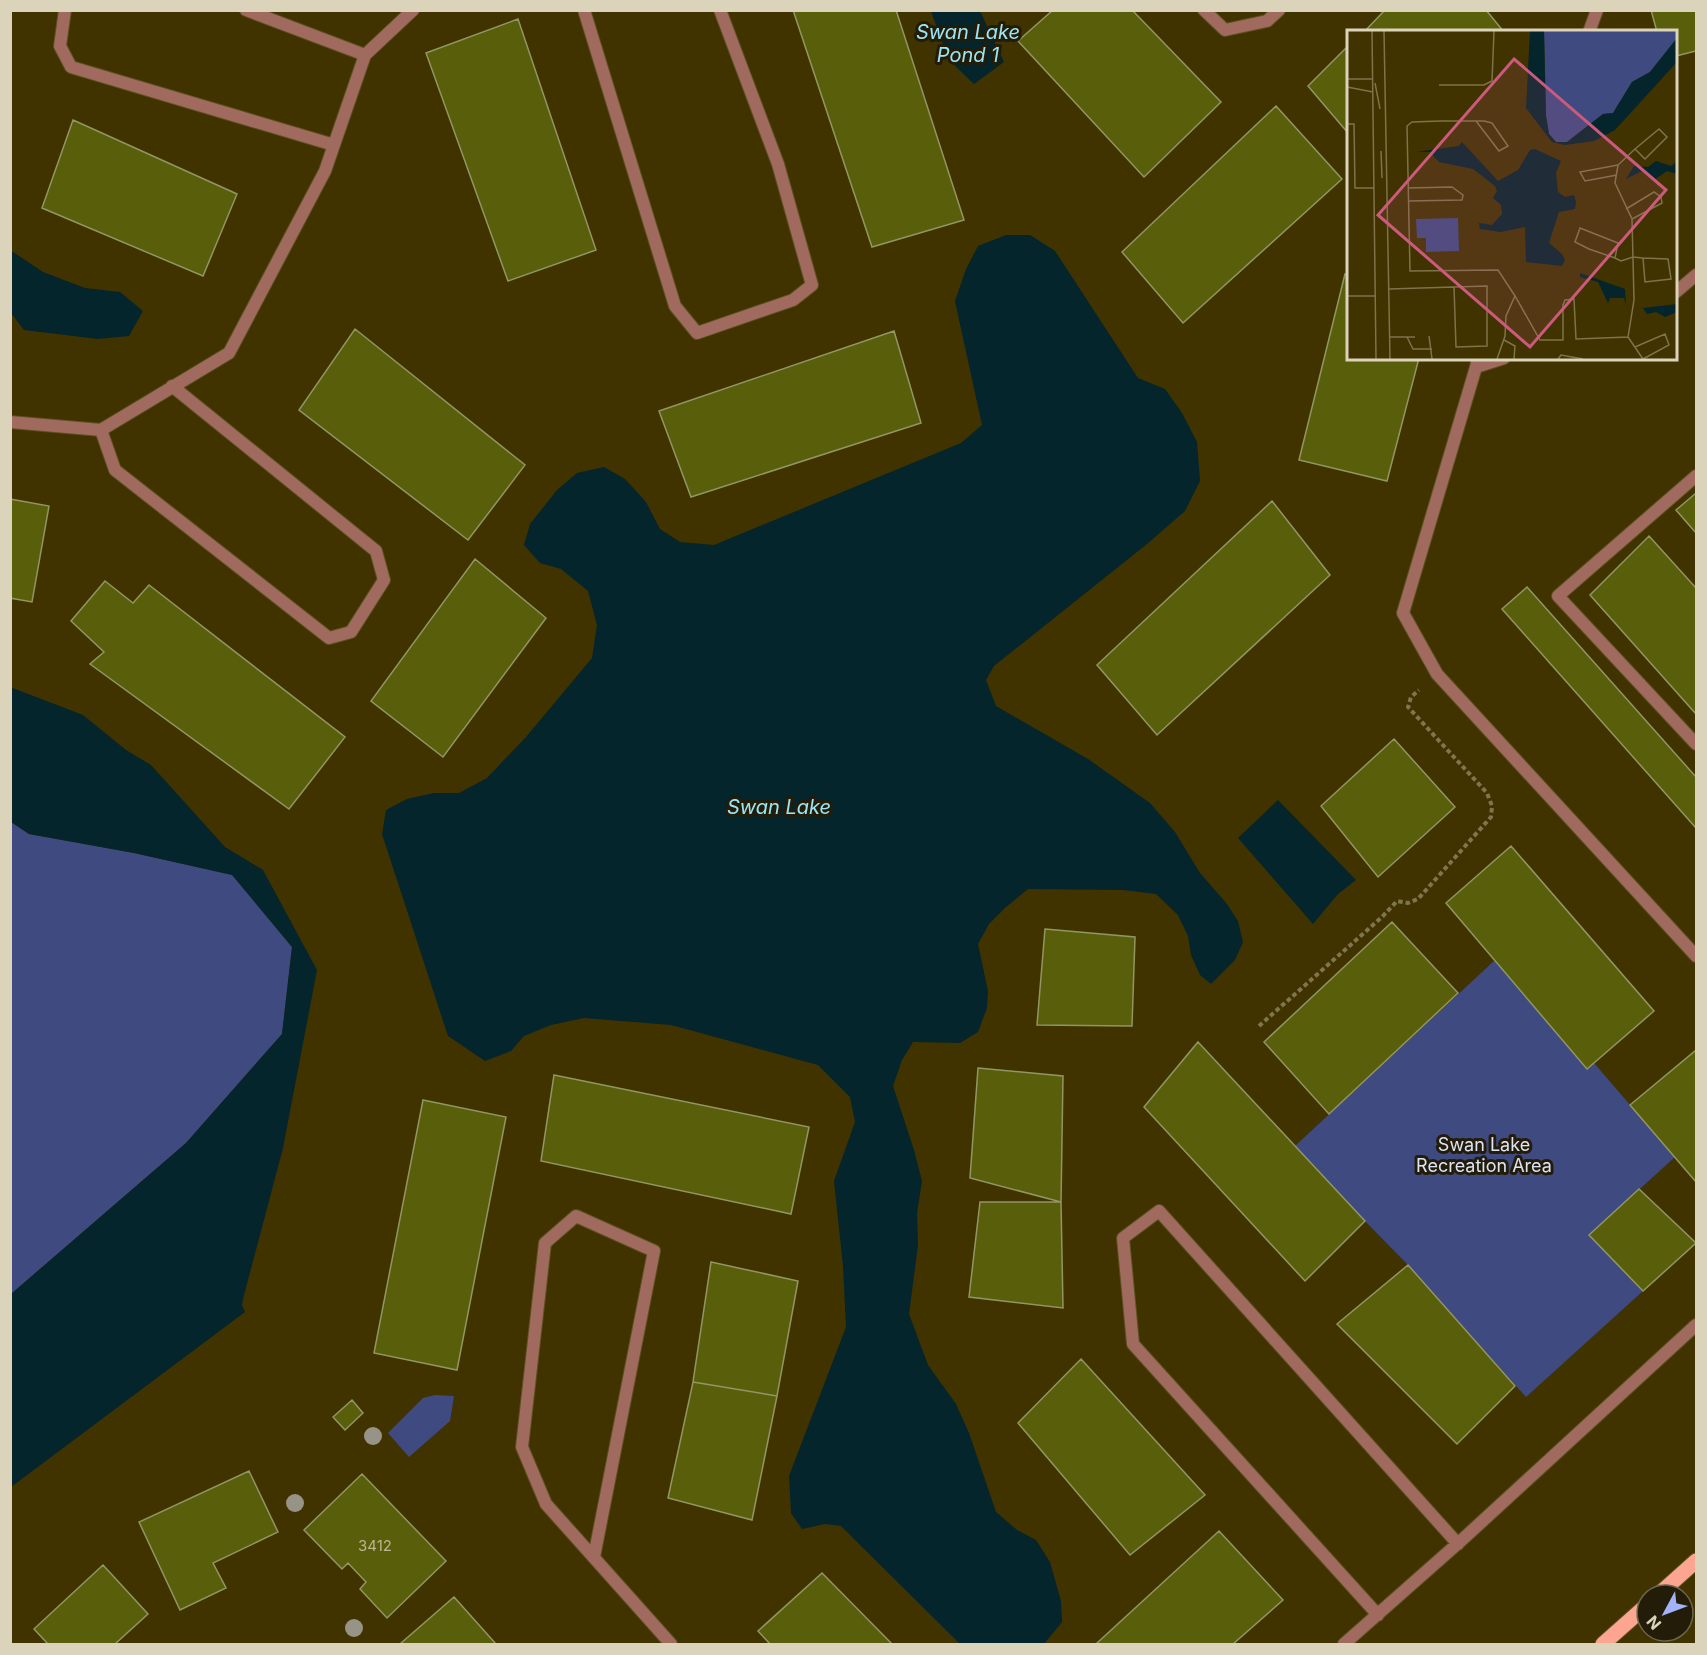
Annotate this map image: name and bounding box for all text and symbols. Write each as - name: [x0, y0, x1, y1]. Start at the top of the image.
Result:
- water label: Swan Lake Pond 1: [916, 20, 1020, 67]
- inset map: [1347, 30, 1677, 360]
- water label: Swan Lake: [727, 795, 831, 819]
- park label: Swan Lake Recreation Area: [1416, 1134, 1552, 1176]
- house number: 3412: [358, 1536, 392, 1555]
- north arrow: [1635, 1583, 1695, 1643]
- text: N: [1642, 1612, 1665, 1634]

